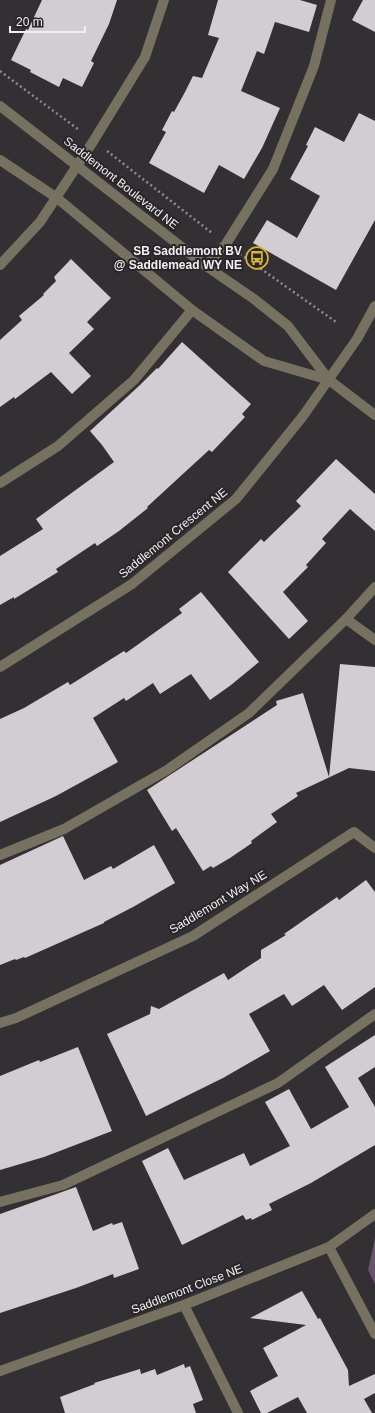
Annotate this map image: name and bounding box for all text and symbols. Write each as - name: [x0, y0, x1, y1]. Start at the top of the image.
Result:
- scale bar: [10, 8, 85, 34]
- text: 20 m: [16, 15, 43, 29]
- street label: Saddlemont Boulevard NE: [61, 134, 181, 232]
- place label: SB Saddlemont BV @ Saddlemead WY NE: [114, 244, 242, 272]
- bus stop icon: SB Saddlemont BV @ Saddlemead WY NE: [244, 245, 270, 271]
- street label: Saddlemont Crescent NE: [116, 485, 230, 581]
- street label: Saddlemont Way NE: [167, 867, 269, 937]
- street label: Saddlemont Close NE: [129, 1261, 245, 1317]

